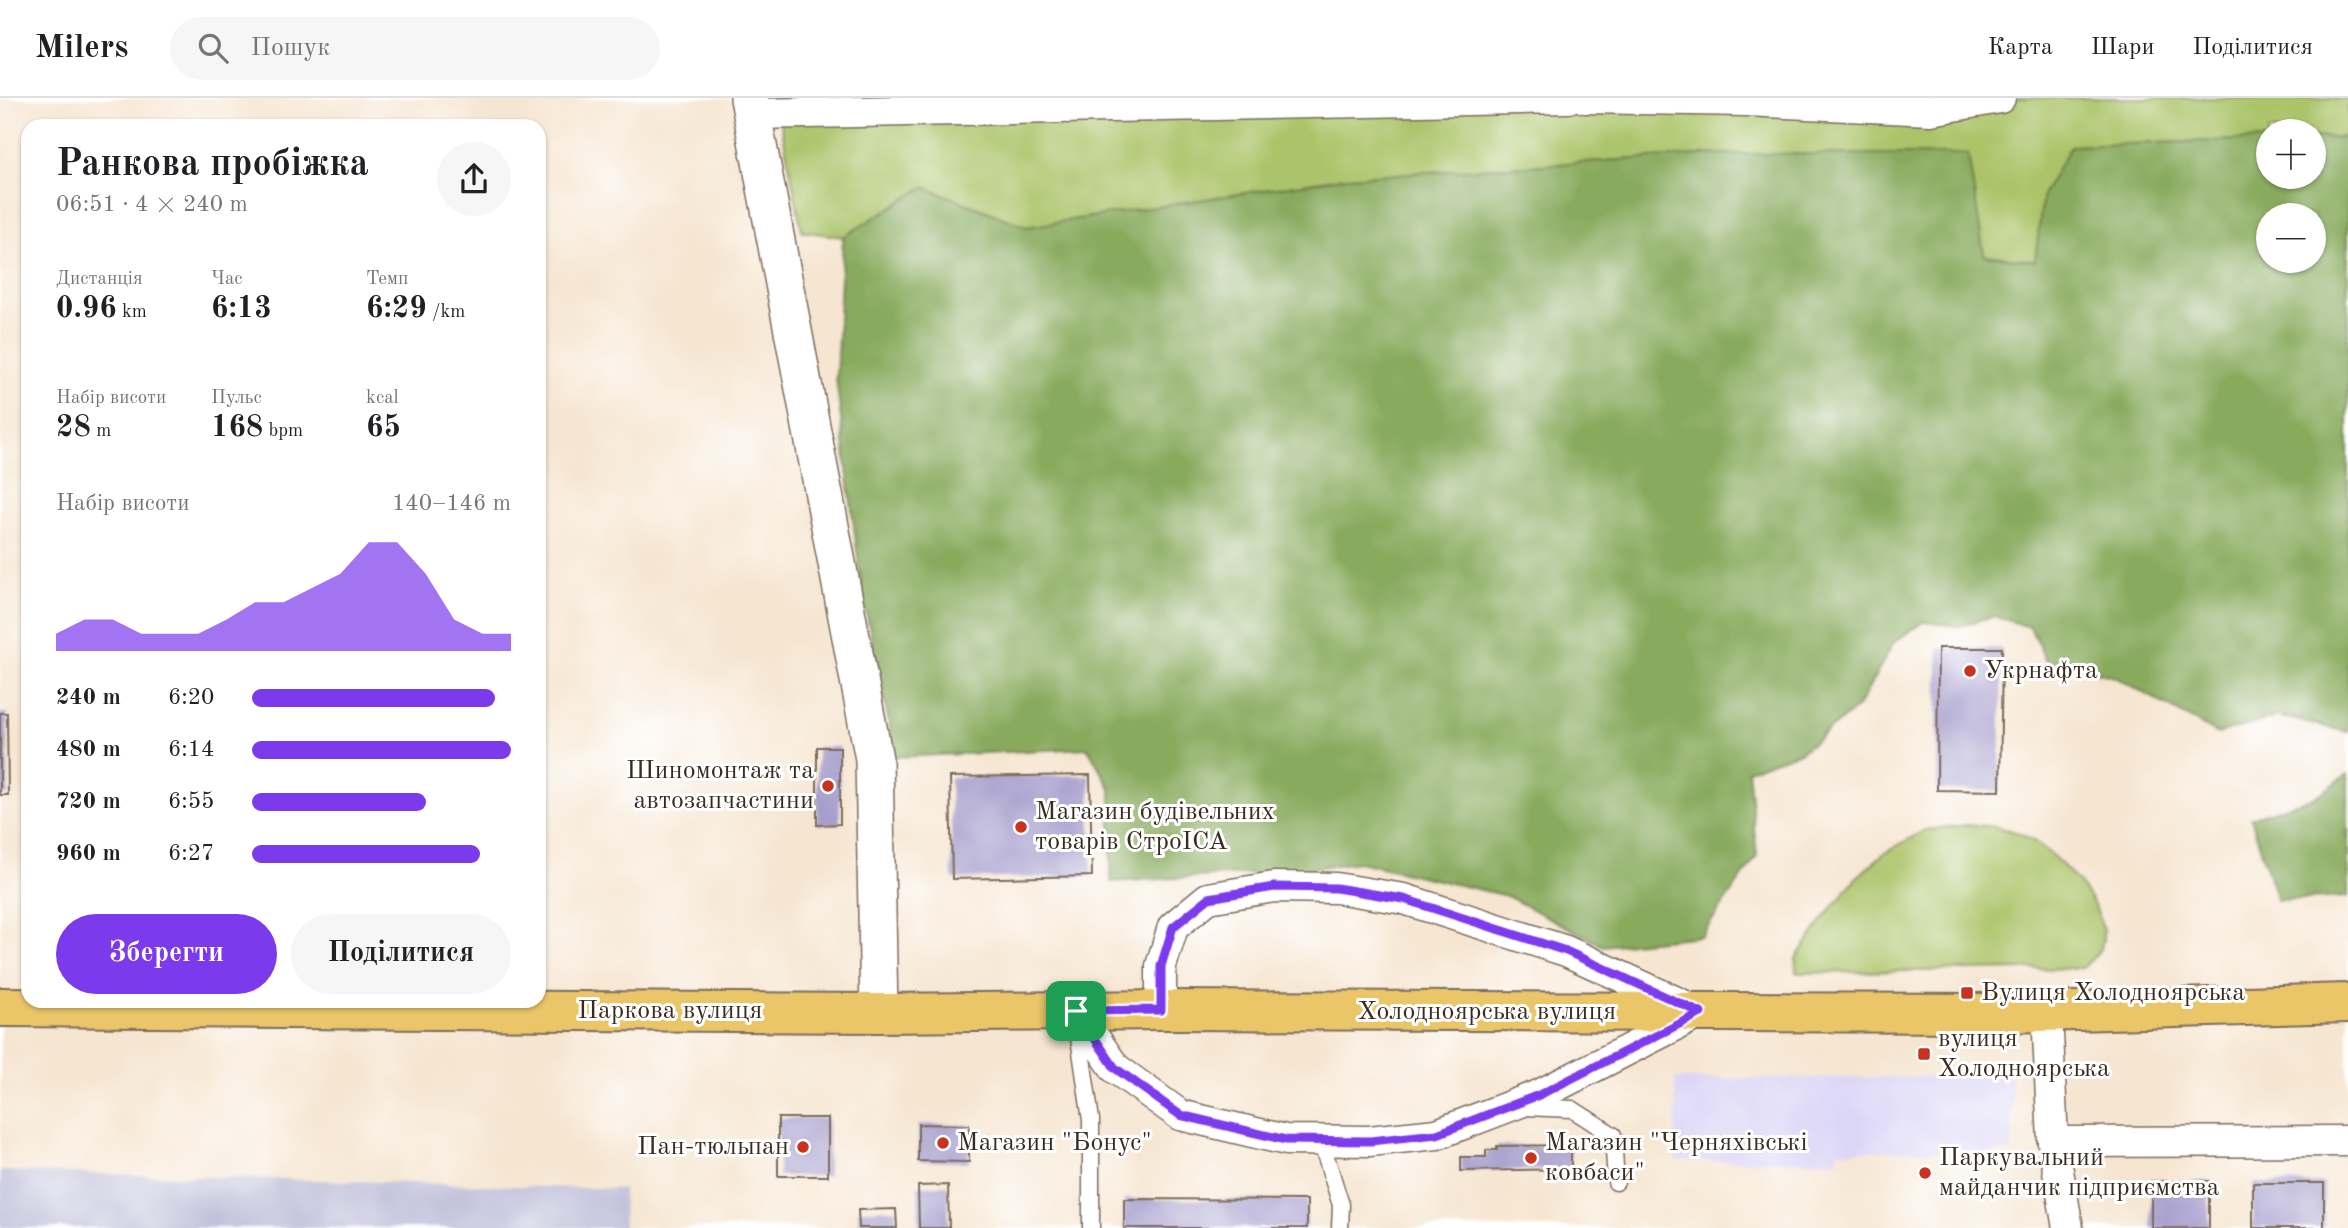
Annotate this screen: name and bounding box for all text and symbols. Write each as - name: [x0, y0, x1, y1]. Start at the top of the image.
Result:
- search box: [170, 17, 660, 80]
- icon: search: [194, 29, 232, 67]
- text: Milers: [35, 32, 128, 65]
- text: Пошук: [250, 35, 330, 61]
- text: Карта: [1988, 36, 2053, 60]
- text: Шари: [2091, 36, 2154, 60]
- text: Поділитися: [2192, 36, 2313, 60]
- map controls: [2256, 119, 2326, 273]
- button: +: [2256, 119, 2326, 189]
- button: share: [437, 142, 511, 216]
- text: Ранкова пробіжка: [56, 146, 369, 184]
- text: 06:51 · 4 × 240 m: [56, 193, 248, 216]
- button: −: [2256, 203, 2326, 273]
- text: Дистанція: [56, 270, 143, 289]
- text: Час: [211, 270, 243, 289]
- text: Темп: [366, 270, 408, 289]
- text: 0.96: [56, 294, 117, 324]
- text: 6:13: [211, 294, 272, 324]
- text: 6:29: [366, 294, 427, 324]
- text: km: [117, 303, 147, 322]
- text: /km: [427, 303, 465, 322]
- text: Набір висоти: [56, 389, 166, 408]
- text: Пульс: [211, 389, 262, 408]
- text: kcal: [366, 389, 399, 408]
- text: 28: [56, 413, 91, 443]
- text: 168: [211, 413, 263, 443]
- text: 65: [366, 413, 401, 443]
- text: m: [91, 422, 111, 441]
- text: bpm: [263, 422, 303, 441]
- text: Набір висоти: [56, 492, 190, 515]
- text: 140–146 m: [392, 492, 511, 515]
- place label: Укрнафта: [1984, 658, 2098, 684]
- marker: Укрнафта: [1962, 663, 1978, 679]
- text: 240 m: [56, 686, 121, 709]
- text: 6:20: [168, 686, 214, 709]
- text: 480 m: [56, 738, 121, 761]
- text: 6:14: [168, 738, 214, 761]
- place label: Шиномонтаж та автозапчастини: [626, 758, 814, 814]
- marker: Шиномонтаж та автозапчастини: [820, 778, 836, 794]
- text: 720 m: [56, 790, 121, 813]
- text: 6:55: [168, 790, 214, 813]
- place label: Магазин будівельних товарів СтроІСА: [1035, 799, 1275, 855]
- marker: Магазин будівельних товарів СтроІСА: [1013, 819, 1029, 835]
- text: 960 m: [56, 842, 121, 865]
- text: 6:27: [168, 842, 214, 865]
- button: Зберегти: [56, 914, 277, 994]
- button: Поділитися: [291, 914, 511, 994]
- place label: Вулиця Холодноярська: [1981, 980, 2245, 1006]
- pin: [1046, 981, 1106, 1041]
- marker: Вулиця Холодноярська: [1959, 985, 1975, 1001]
- icon: arrive: [1057, 992, 1095, 1030]
- street label: Паркова вулиця: [577, 998, 763, 1024]
- street label: Холодноярська вулиця: [1358, 999, 1616, 1025]
- place label: вулиця Холодноярська: [1938, 1026, 2110, 1082]
- marker: вулиця Холодноярська: [1916, 1046, 1932, 1062]
- place label: Магазин "Бонус": [957, 1130, 1152, 1156]
- place label: Магазин "Черняхівські ковбаси": [1545, 1130, 1807, 1186]
- place label: Пан-тюльпан: [637, 1134, 789, 1160]
- marker: Магазин "Бонус": [935, 1135, 951, 1151]
- marker: Пан-тюльпан: [795, 1139, 811, 1155]
- place label: Паркувальний майданчик підприємства: [1939, 1145, 2219, 1201]
- marker: Магазин "Черняхівські ковбаси": [1523, 1150, 1539, 1166]
- marker: Паркувальний майданчик підприємства: [1917, 1165, 1933, 1181]

